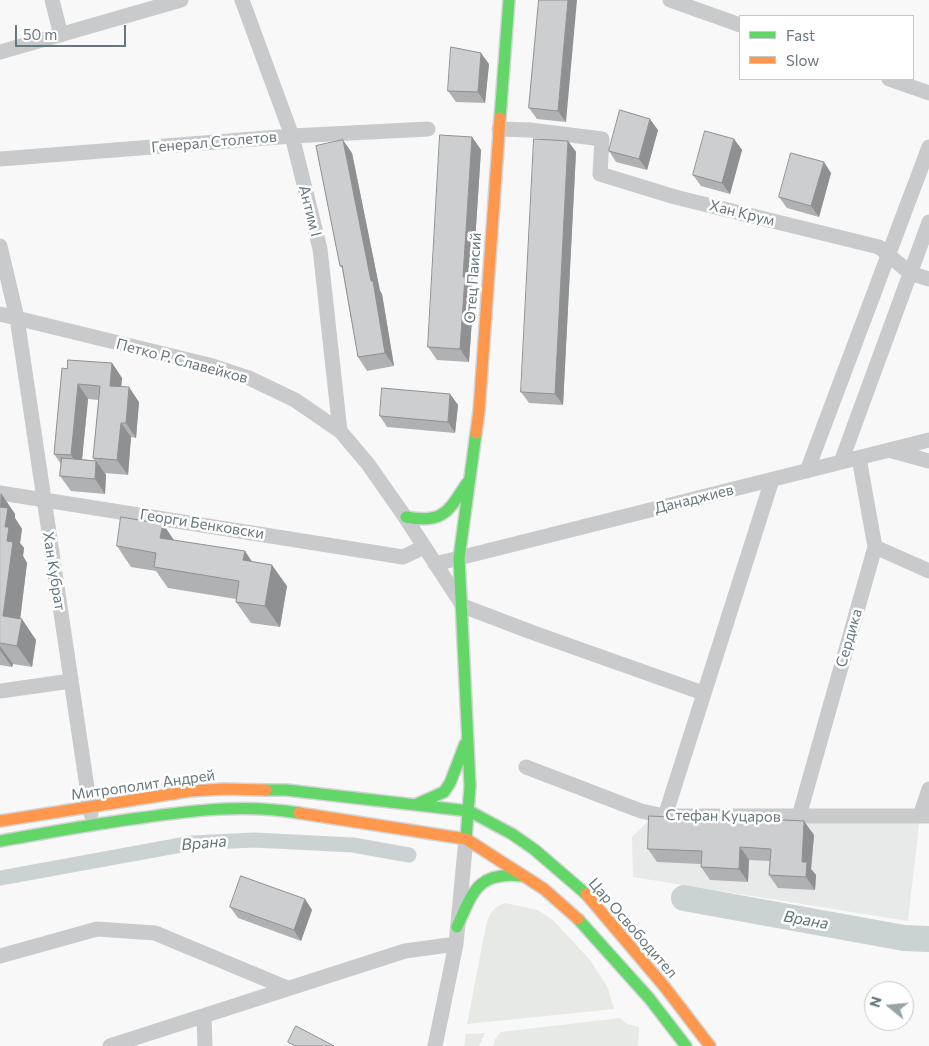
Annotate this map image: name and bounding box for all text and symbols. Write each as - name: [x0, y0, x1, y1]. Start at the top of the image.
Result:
- scale bar: [18, 15, 129, 47]
- legend: [739, 15, 914, 80]
- text: 50 m: [23, 25, 57, 43]
- text: Fast: [786, 26, 815, 44]
- text: Slow: [786, 51, 819, 69]
- street label: Генерал Столетов: [150, 128, 278, 156]
- street label: Антим I: [295, 183, 325, 239]
- street label: Хан Крум: [708, 196, 776, 230]
- street label: Отец Паисий: [461, 232, 485, 324]
- street label: Петко Р. Славейков: [114, 335, 250, 387]
- street label: Данаджиев: [653, 480, 735, 518]
- street label: Георги Бенковски: [139, 505, 265, 543]
- street label: Хан Кубрат: [39, 530, 69, 612]
- street label: Сердика: [832, 607, 866, 669]
- street label: Митрополит Андрей: [70, 766, 216, 804]
- street label: Стефан Куцаров: [665, 806, 781, 826]
- water label: Врана: [181, 831, 227, 855]
- street label: Цар Освободител: [585, 874, 681, 982]
- water label: Врана: [782, 907, 830, 933]
- north arrow: [864, 981, 914, 1031]
- text: N: [865, 994, 885, 1009]

